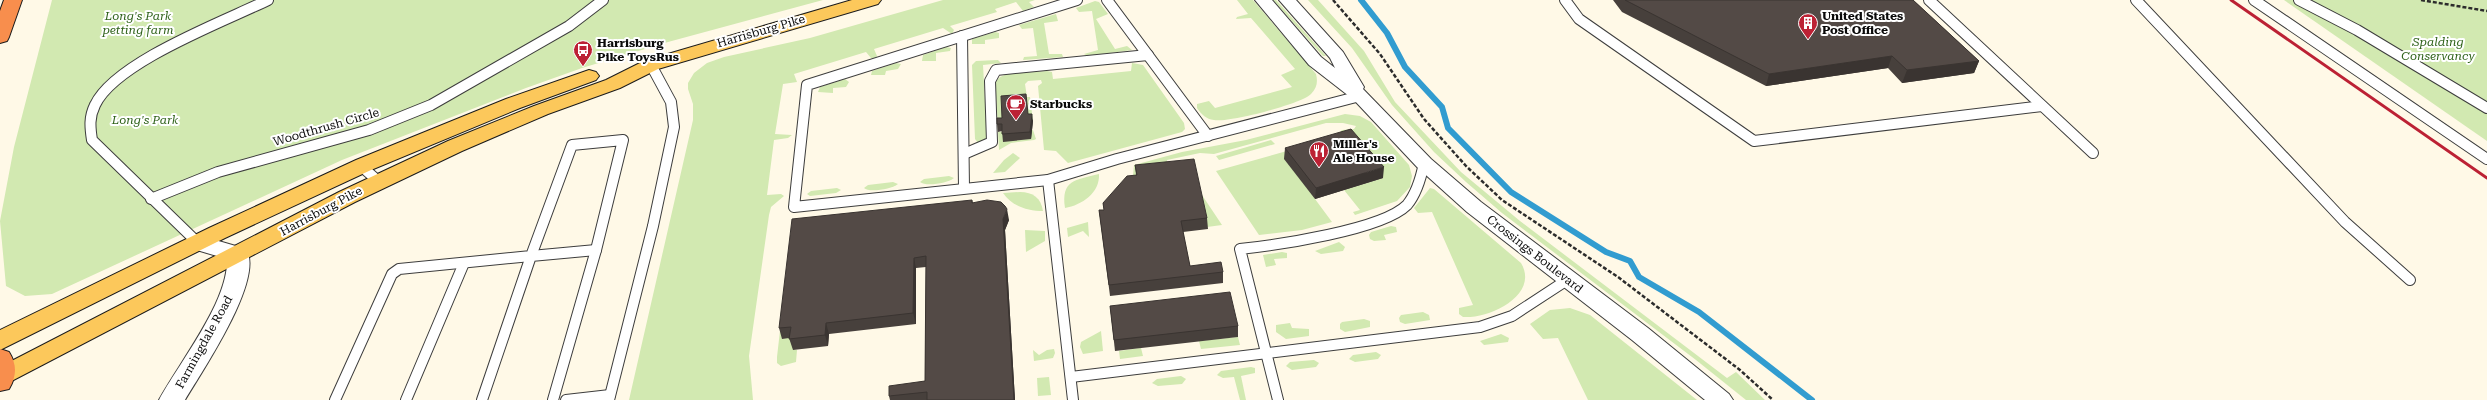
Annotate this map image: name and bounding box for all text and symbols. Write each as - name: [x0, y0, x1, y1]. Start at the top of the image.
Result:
- park label: Long's Park petting farm: [101, 9, 174, 37]
- place label: United States Post Office: [1822, 9, 1903, 37]
- street label: Harrisburg Pike: [715, 12, 807, 50]
- building icon: United States Post Office: [1797, 12, 1819, 40]
- park label: Spalding Conservancy: [2401, 35, 2476, 63]
- place label: Harrisburg Pike ToysRus: [597, 36, 679, 64]
- bus stop icon: Harrisburg Pike ToysRus: [572, 39, 594, 67]
- cafe icon: Starbucks: [1005, 93, 1027, 121]
- place label: Starbucks: [1030, 97, 1092, 111]
- street label: Woodthrush Circle: [271, 105, 381, 149]
- park label: Long's Park: [111, 113, 179, 127]
- place label: Miller's Ale House: [1333, 137, 1395, 165]
- restaurant icon: Miller's Ale House: [1308, 140, 1330, 168]
- street label: Harrisburg Pike: [277, 183, 365, 239]
- street label: Crossings Boulevard: [1484, 212, 1586, 296]
- street label: Farmingdale Road: [173, 293, 236, 391]

